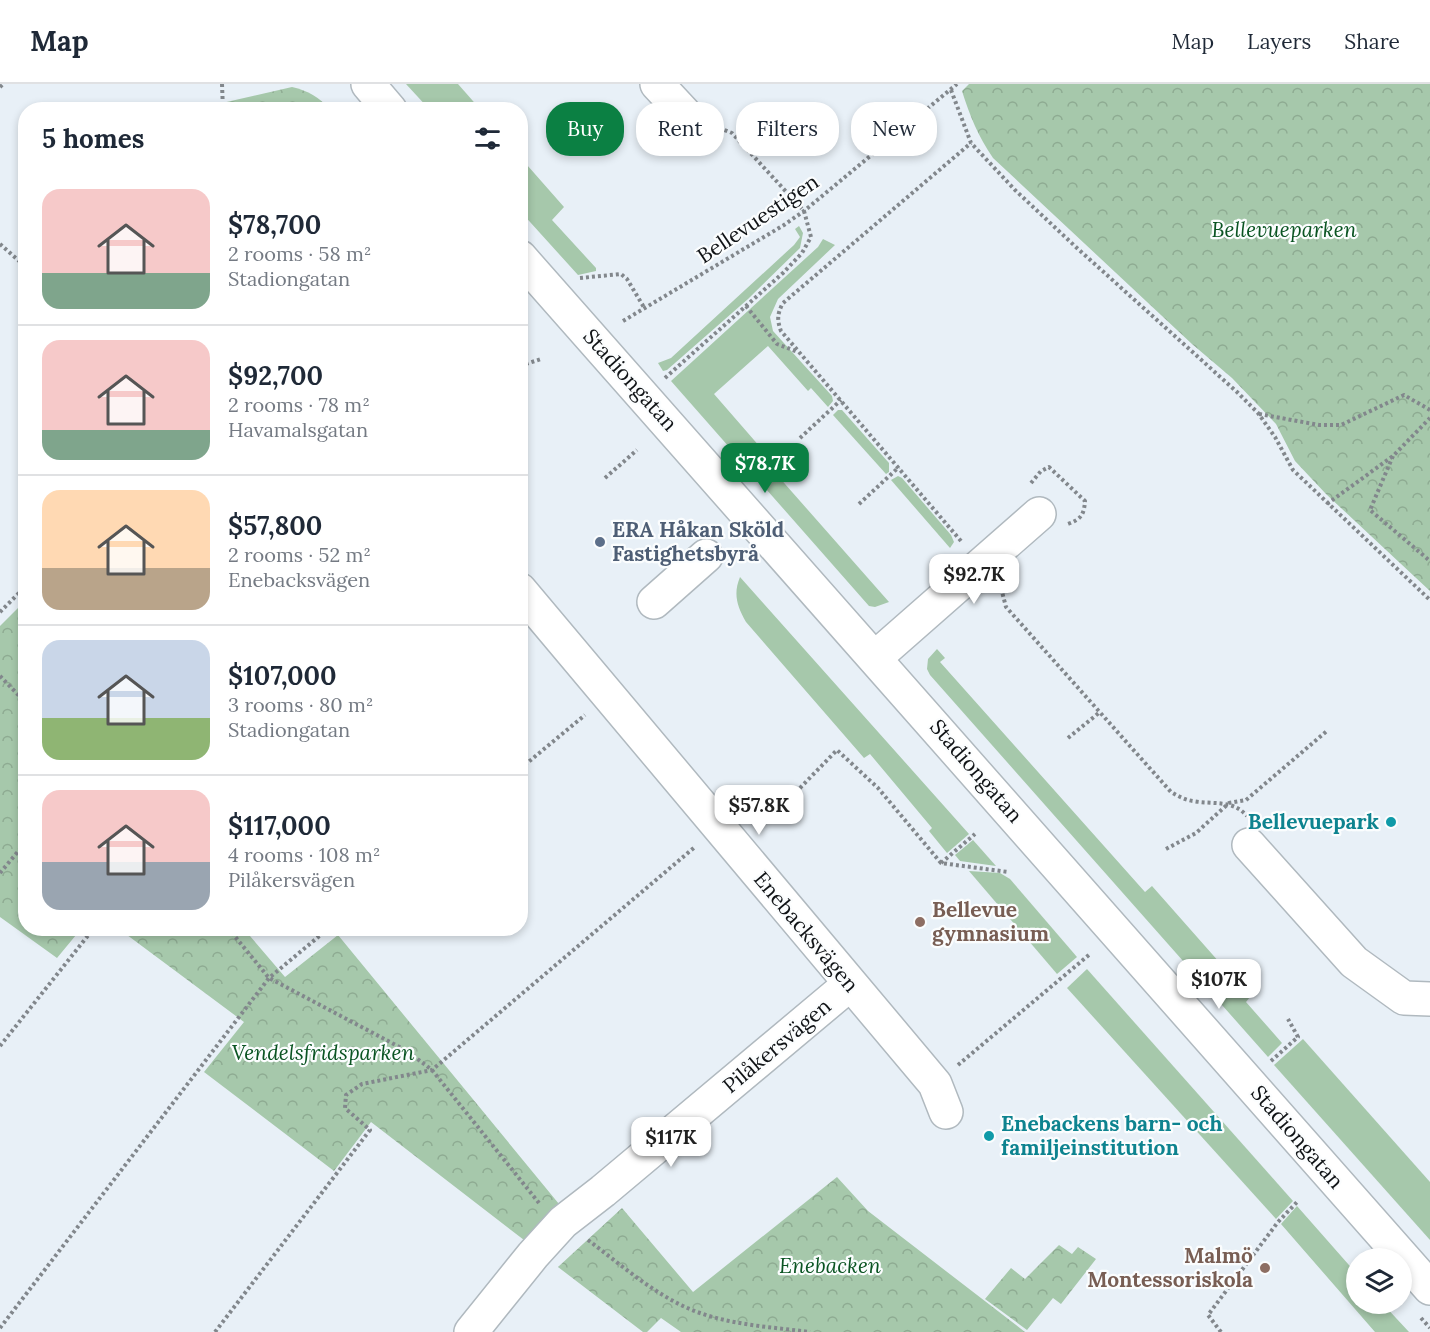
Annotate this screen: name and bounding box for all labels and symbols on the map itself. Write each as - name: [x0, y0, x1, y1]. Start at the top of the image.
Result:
- street label: Bellevuestigen: [692, 168, 824, 269]
- park label: Bellevueparken: [1211, 216, 1357, 243]
- street label: Stadiongatan: [577, 323, 683, 437]
- pin: $78.7K: [716, 443, 814, 494]
- place label: ERA Håkan Sköld Fastighetsbyrå: [612, 516, 784, 567]
- marker: ERA Håkan Sköld Fastighetsbyrå: [593, 535, 607, 549]
- pin: $92.7K: [925, 554, 1023, 605]
- street label: Stadiongatan: [924, 713, 1029, 828]
- pin: $57.8K: [710, 785, 808, 836]
- place label: Bellevuepark: [1248, 808, 1380, 835]
- marker: Bellevuepark: [1384, 815, 1398, 829]
- street label: Enebacksvägen: [748, 866, 865, 998]
- place label: Bellevue gymnasium: [932, 896, 1049, 947]
- marker: Bellevue gymnasium: [913, 915, 927, 929]
- pin: $107K: [1177, 959, 1261, 1010]
- street label: Pilåkersvägen: [717, 992, 837, 1099]
- park label: Vendelsfridsparken: [232, 1039, 414, 1066]
- street label: Stadiongatan: [1245, 1079, 1350, 1194]
- place label: Enebackens barn- och familjeinstitution: [1001, 1110, 1223, 1161]
- pin: $117K: [629, 1117, 713, 1168]
- marker: Enebackens barn- och familjeinstitution: [982, 1129, 996, 1143]
- place label: Malmö Montessoriskola: [1087, 1242, 1253, 1293]
- park label: Enebacken: [779, 1252, 881, 1279]
- marker: Malmö Montessoriskola: [1258, 1261, 1272, 1275]

